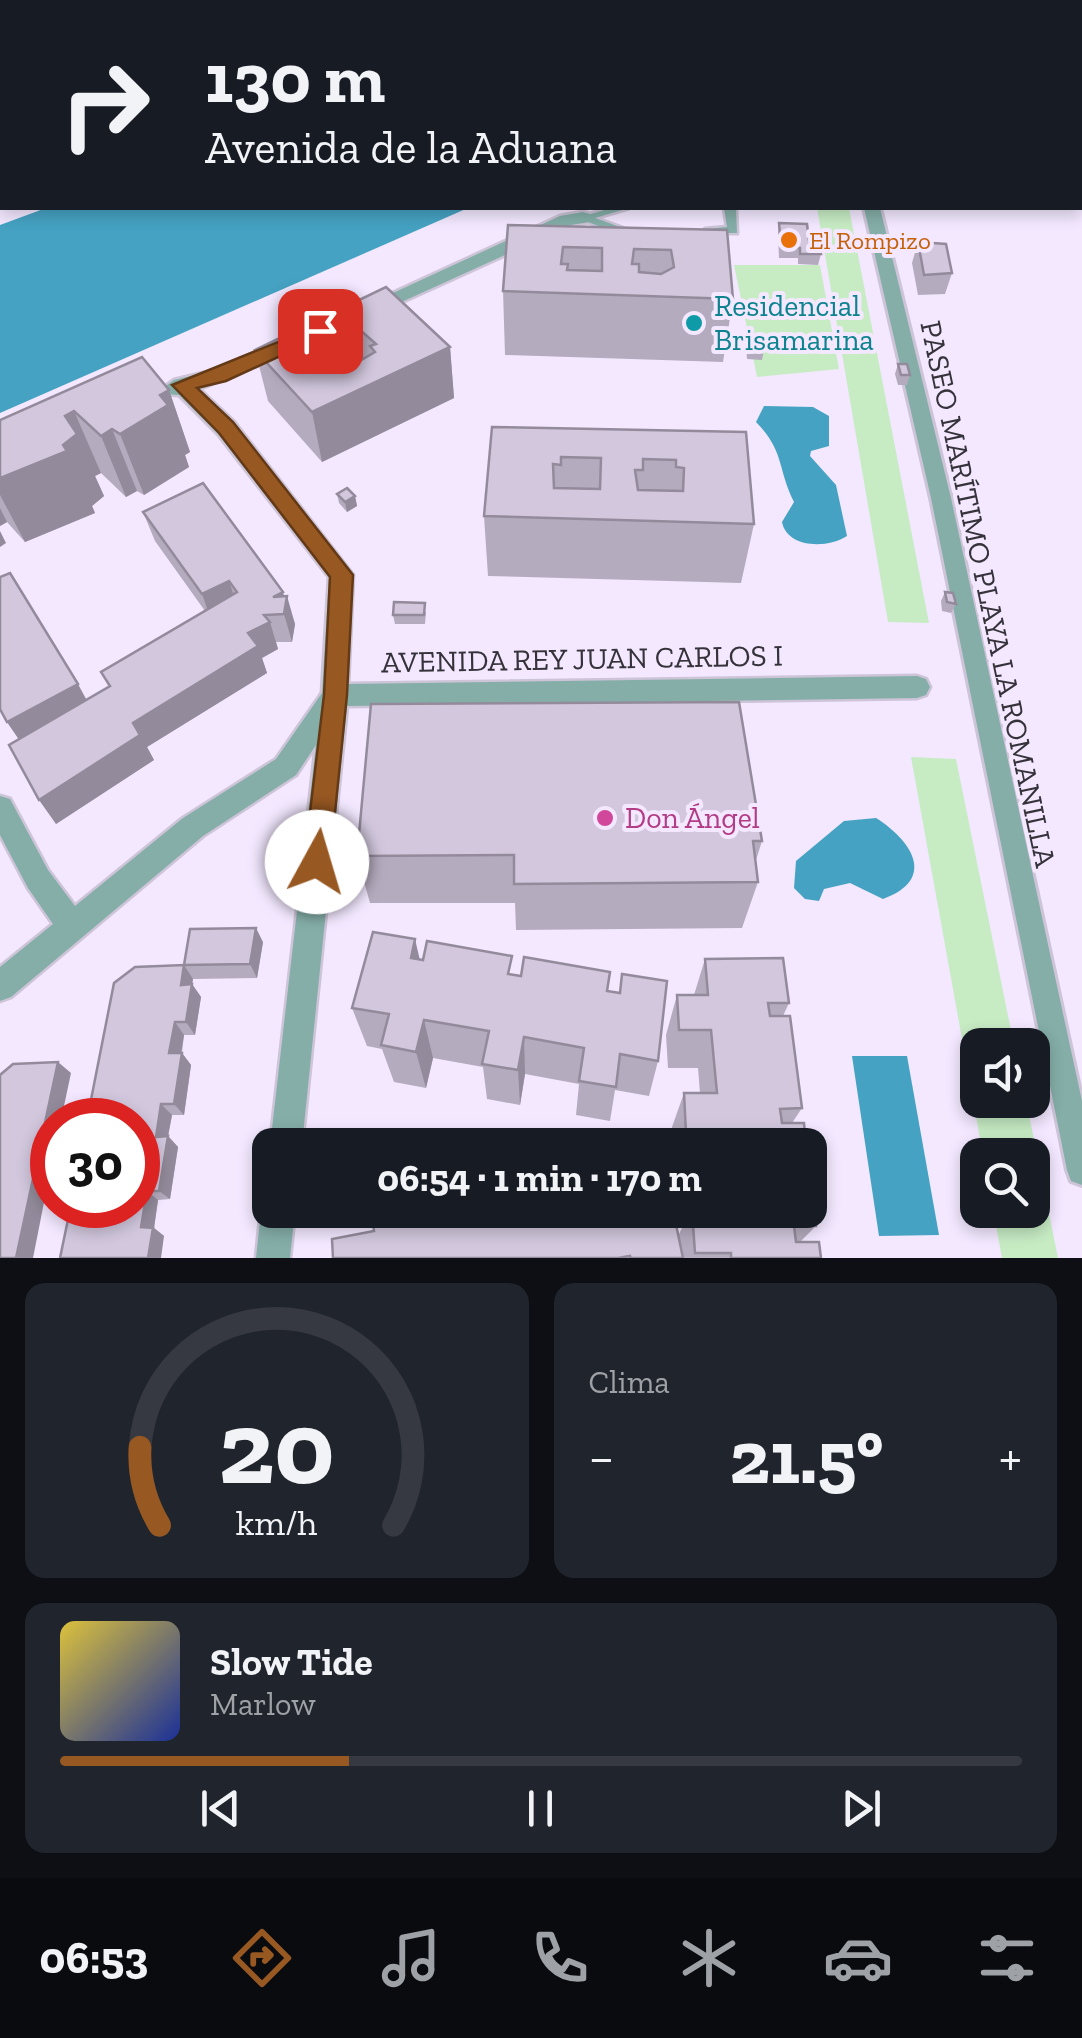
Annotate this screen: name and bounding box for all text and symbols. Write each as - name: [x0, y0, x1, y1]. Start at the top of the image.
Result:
- text: 130 m: [205, 36, 385, 120]
- icon: right: [40, 40, 170, 170]
- text: Avenida de la Aduana: [205, 121, 617, 175]
- place label: El Rompizo: [809, 225, 931, 255]
- marker: El Rompizo: [778, 229, 800, 251]
- place label: Residencial Brisamarina: [714, 288, 874, 358]
- pin: [278, 289, 363, 374]
- icon: arrive: [293, 304, 348, 359]
- marker: Residencial Brisamarina: [683, 312, 705, 334]
- street label: PASEO MARÍTIMO PLAYA LA ROMANILLA: [912, 317, 1064, 871]
- street label: AVENIDA REY JUAN CARLOS I: [381, 637, 783, 681]
- place label: Don Ángel: [625, 800, 760, 836]
- marker: Don Ángel: [594, 807, 616, 829]
- position arrow: [265, 810, 369, 914]
- map controls: [960, 1028, 1050, 1228]
- button: sound: [960, 1028, 1050, 1118]
- speed limit sign: 30: [30, 1098, 160, 1228]
- button: search: [960, 1138, 1050, 1228]
- text: 06:54 · 1 min · 170 m: [377, 1155, 702, 1201]
- text: Clima: [589, 1363, 670, 1401]
- text: 20: [219, 1385, 335, 1510]
- text: 21.5°: [730, 1412, 884, 1502]
- text: −: [589, 1424, 614, 1490]
- text: +: [999, 1424, 1022, 1490]
- text: km/h: [236, 1501, 318, 1544]
- text: Slow Tide: [210, 1639, 373, 1685]
- text: Marlow: [210, 1685, 316, 1723]
- icon: previous: [193, 1781, 248, 1836]
- icon: pause: [513, 1781, 568, 1836]
- icon: next: [834, 1781, 889, 1836]
- icon: directions: [227, 1923, 297, 1993]
- icon: music: [376, 1923, 446, 1993]
- icon: phone: [525, 1923, 595, 1993]
- icon: climate: [674, 1923, 744, 1993]
- icon: car: [823, 1923, 893, 1993]
- icon: filters: [972, 1923, 1042, 1993]
- text: 06:53: [40, 1931, 148, 1985]

